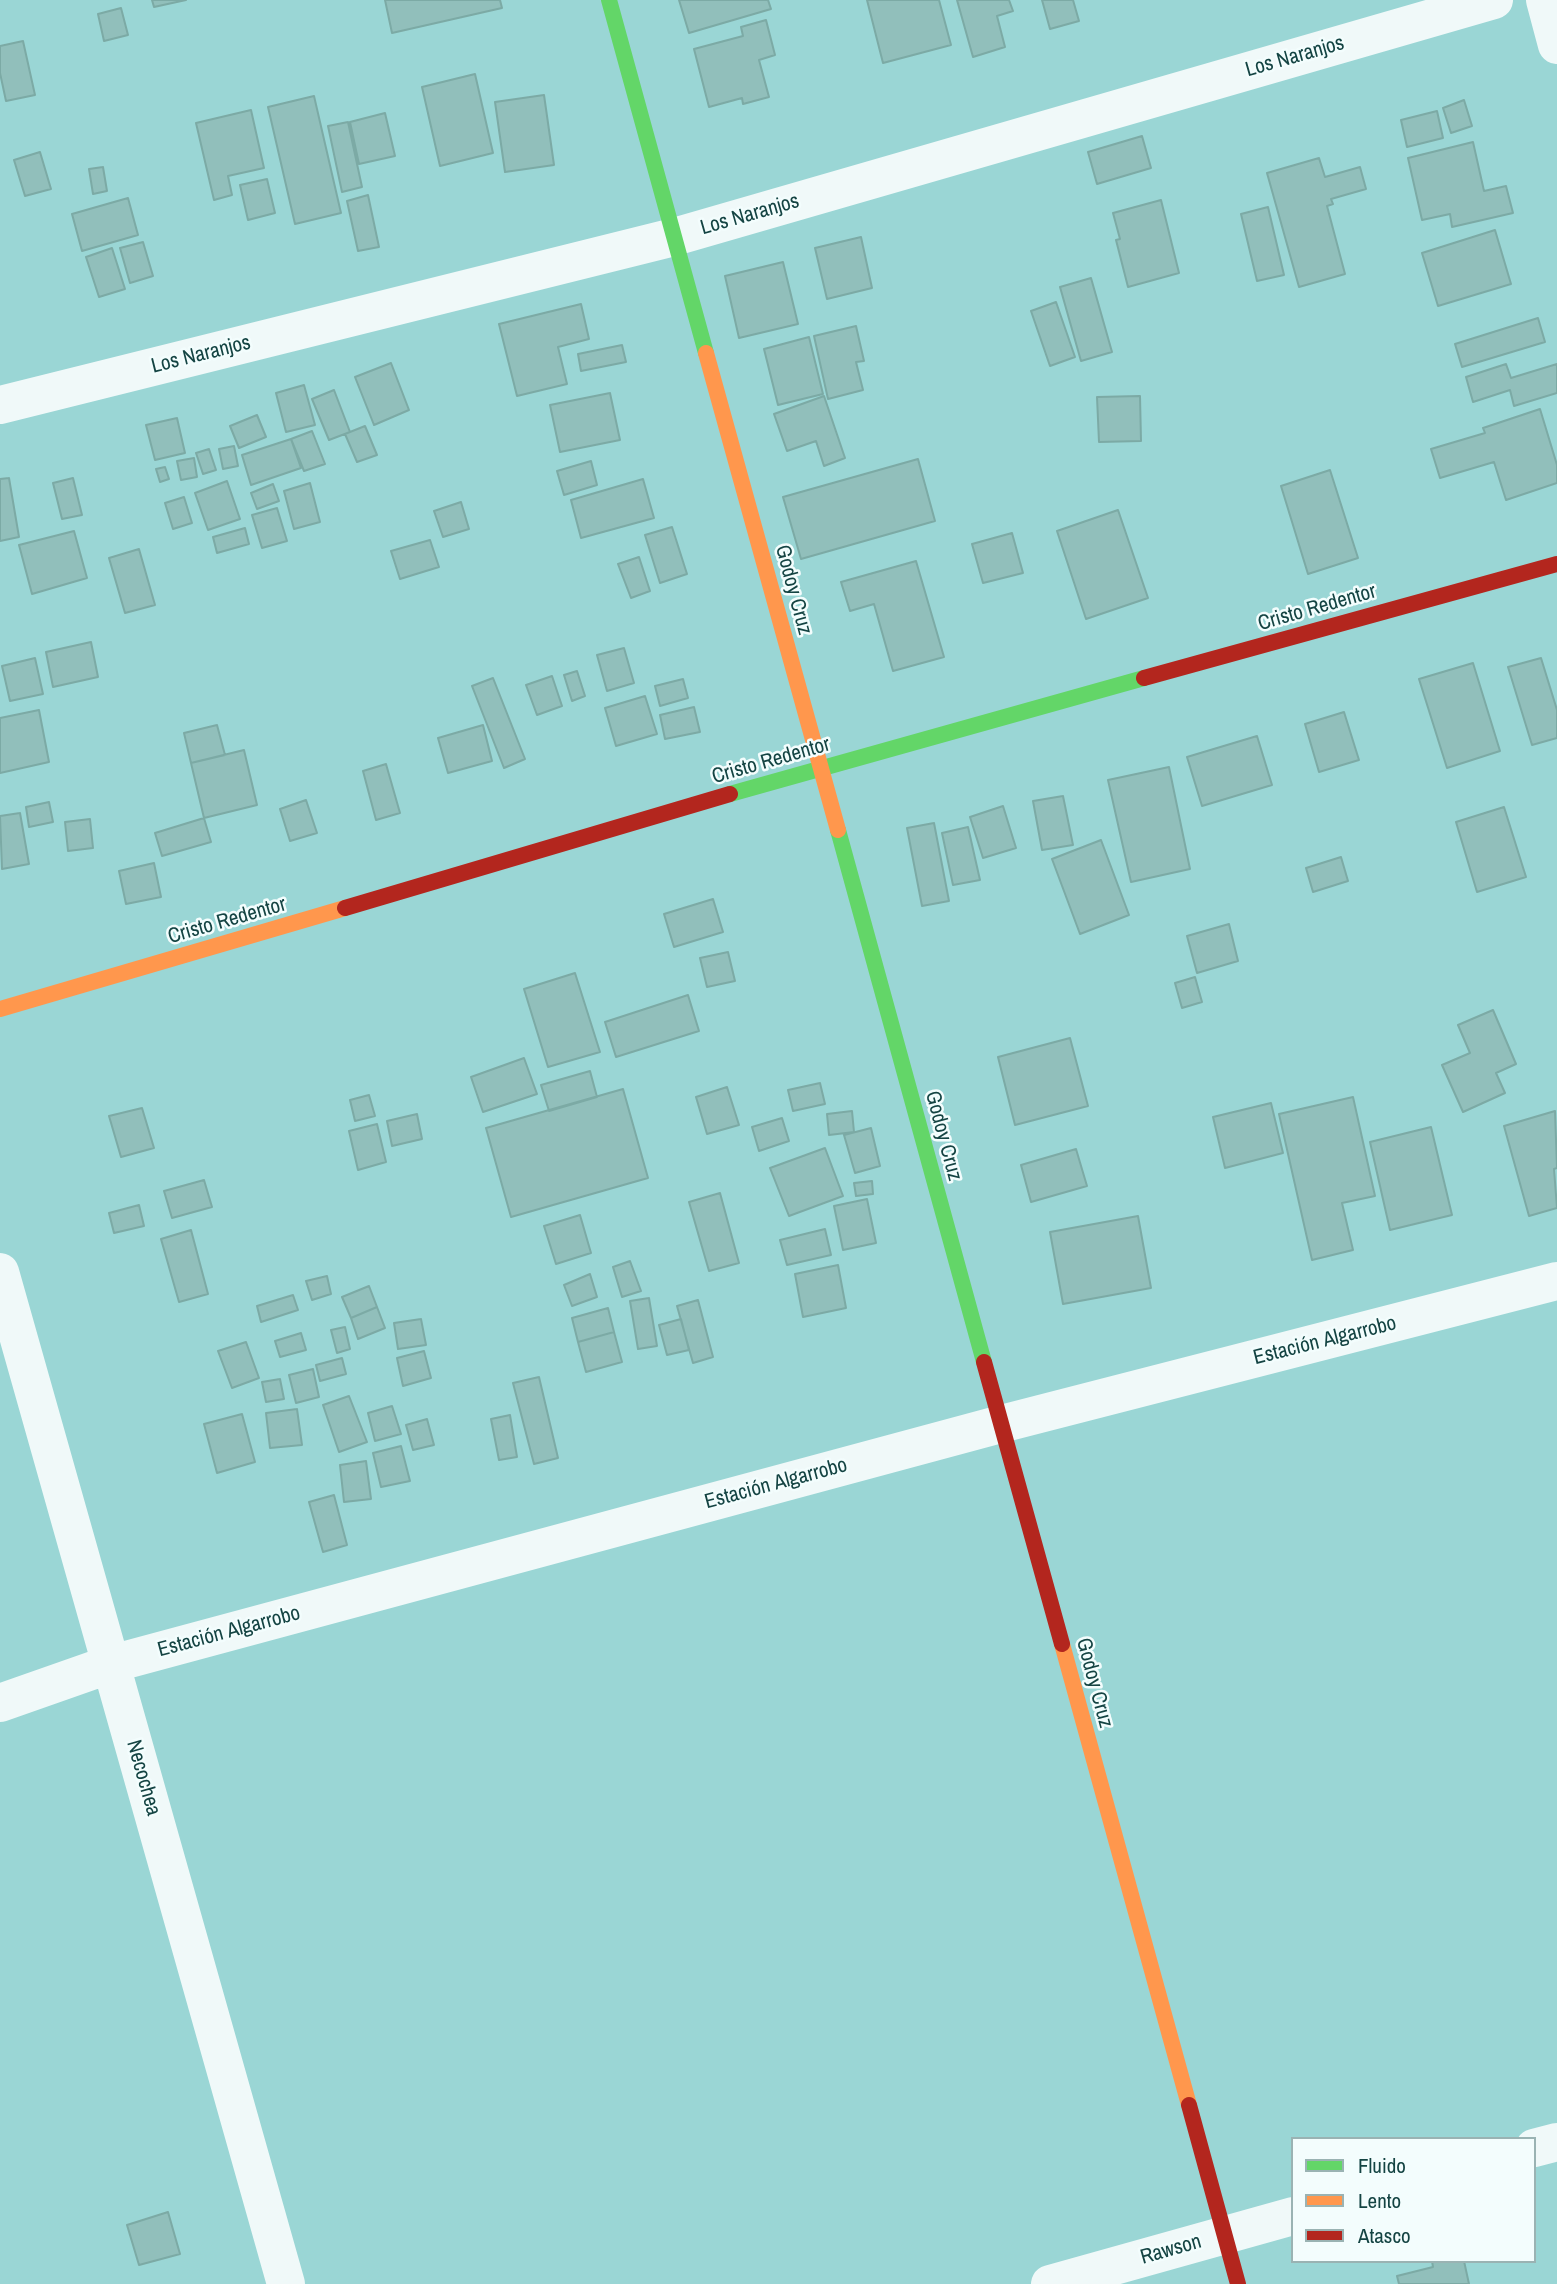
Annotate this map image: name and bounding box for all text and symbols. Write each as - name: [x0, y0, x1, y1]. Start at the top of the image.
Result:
- street label: Los Naranjos: [1243, 31, 1347, 83]
- street label: Los Naranjos: [698, 189, 802, 241]
- street label: Los Naranjos: [149, 331, 253, 379]
- street label: Godoy Cruz: [769, 542, 817, 638]
- street label: Cristo Redentor: [1255, 579, 1379, 637]
- street label: Cristo Redentor: [709, 732, 833, 790]
- street label: Cristo Redentor: [165, 892, 289, 950]
- street label: Godoy Cruz: [919, 1088, 967, 1184]
- street label: Estación Algarrobo: [1251, 1311, 1399, 1371]
- street label: Estación Algarrobo: [702, 1453, 850, 1515]
- street label: Estación Algarrobo: [155, 1601, 303, 1663]
- street label: Godoy Cruz: [1070, 1635, 1118, 1731]
- street label: Necochea: [120, 1737, 166, 1819]
- legend: [1291, 2137, 1536, 2263]
- text: Fluido: [1358, 2151, 1406, 2180]
- text: Lento: [1358, 2186, 1401, 2215]
- text: Atasco: [1358, 2221, 1411, 2250]
- street label: Rawson: [1138, 2229, 1204, 2271]

